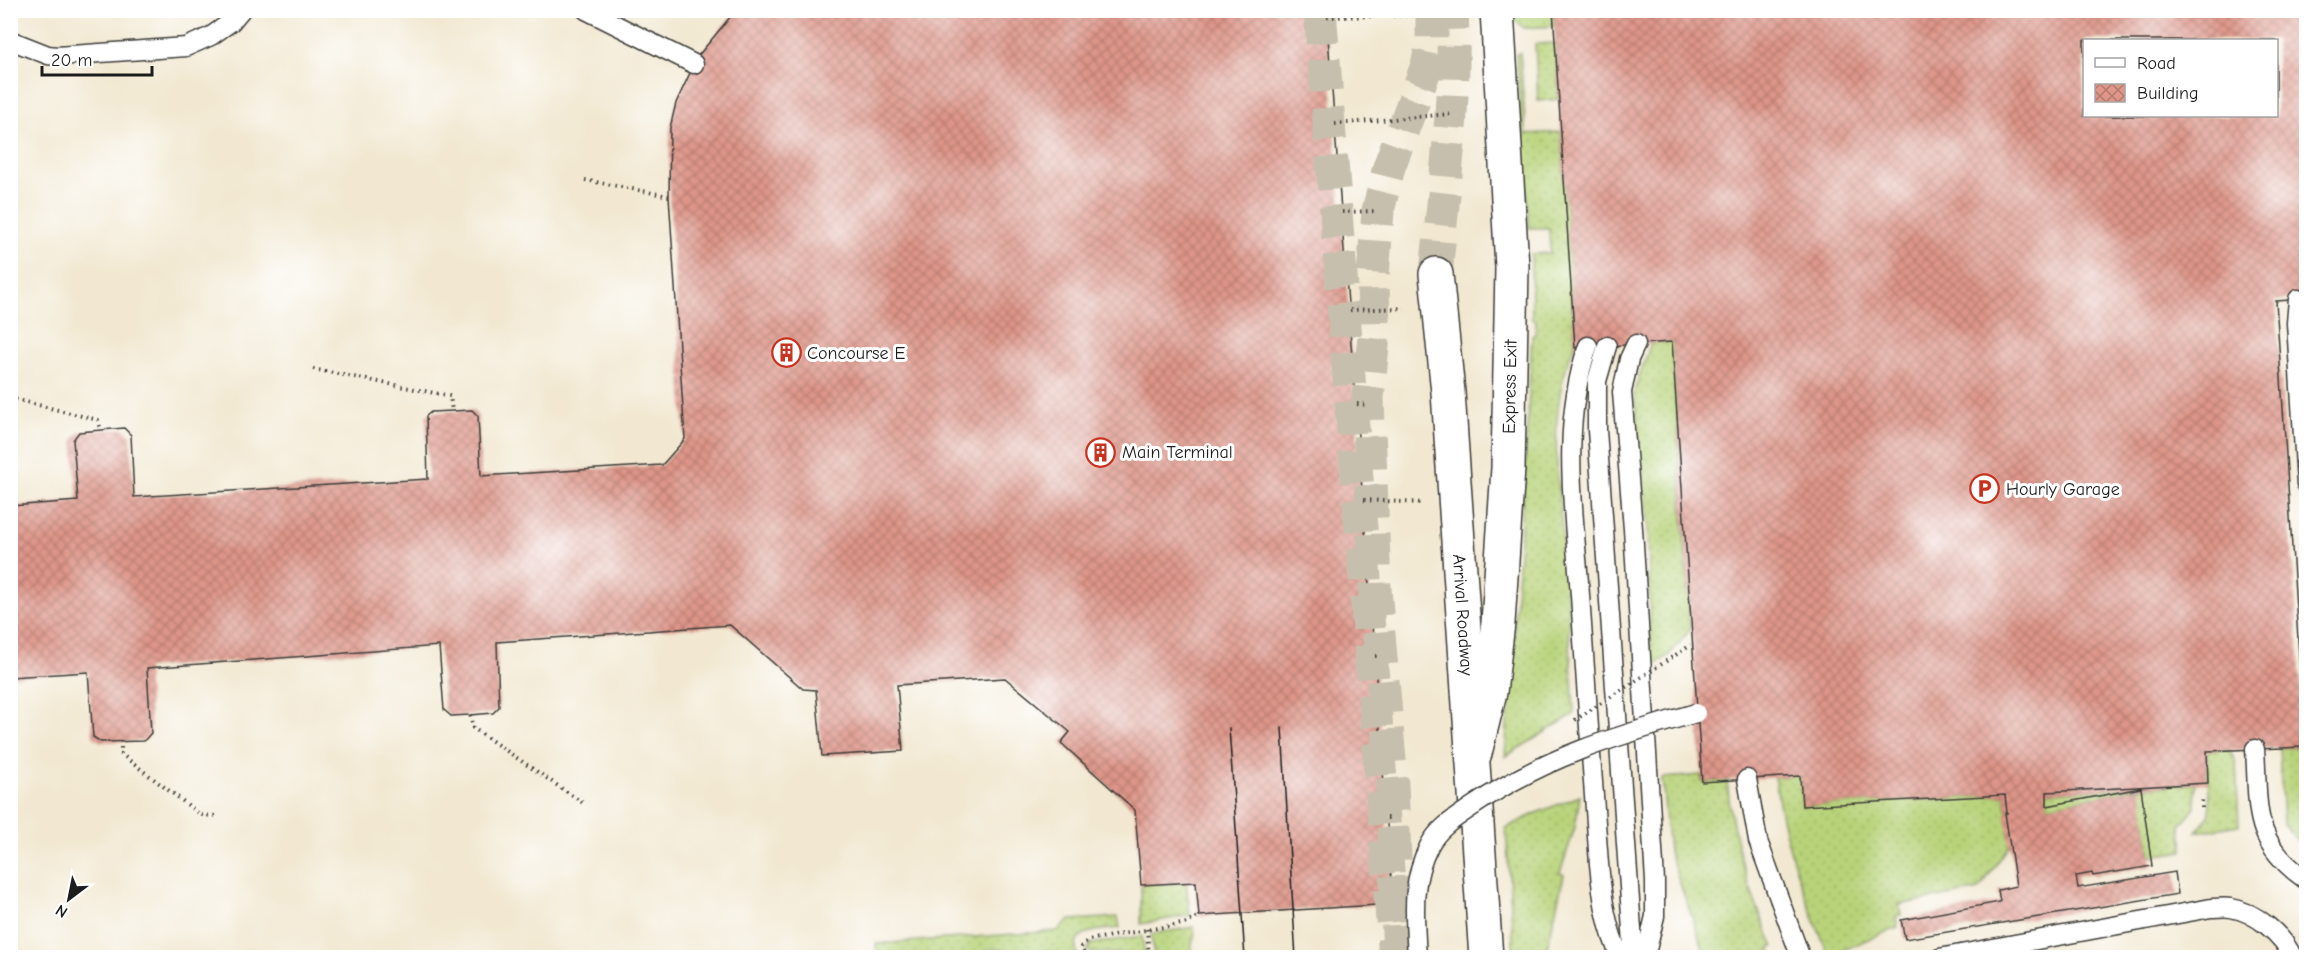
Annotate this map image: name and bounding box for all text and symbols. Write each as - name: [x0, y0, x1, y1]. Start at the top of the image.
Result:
- scale bar: [42, 39, 152, 77]
- legend: [2083, 39, 2278, 117]
- text: 20 m: [51, 50, 92, 71]
- text: Road: [2137, 53, 2176, 74]
- text: Building: [2137, 83, 2199, 104]
- building icon: Concourse E: [770, 337, 802, 369]
- street label: Express Exit: [1499, 338, 1522, 434]
- place label: Concourse E: [807, 343, 906, 364]
- building icon: Main Terminal: [1085, 436, 1117, 468]
- place label: Main Terminal: [1122, 442, 1233, 463]
- parking icon: Hourly Garage: [1969, 473, 2001, 505]
- place label: Hourly Garage: [2006, 479, 2120, 500]
- street label: Arrival Roadway: [1448, 553, 1477, 677]
- north arrow: [39, 869, 99, 929]
- text: N: [52, 900, 71, 921]

